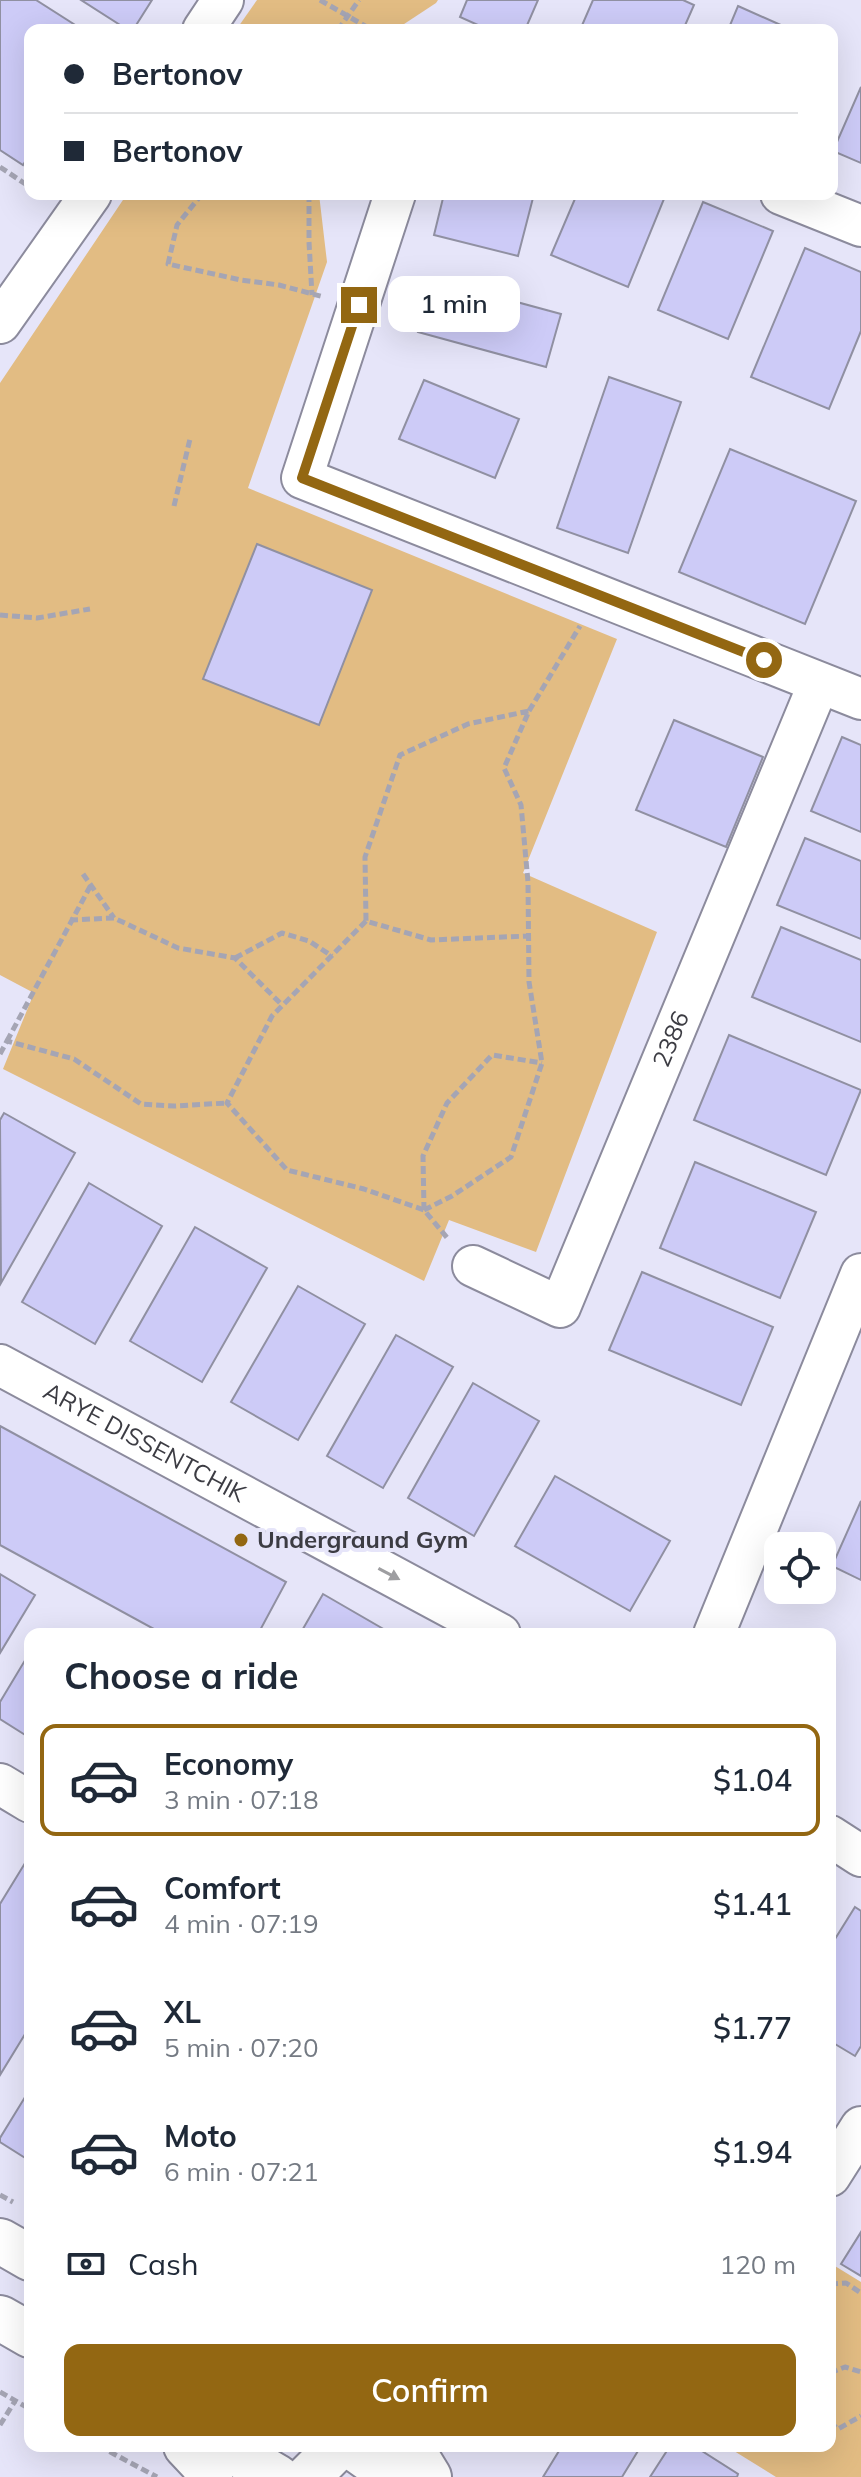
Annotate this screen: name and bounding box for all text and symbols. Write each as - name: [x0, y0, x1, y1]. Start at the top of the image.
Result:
- text: Bertonov: [112, 55, 243, 93]
- text: Bertonov: [112, 132, 243, 170]
- callout: 1 min: [387, 277, 519, 333]
- route end: [341, 287, 377, 323]
- text: 1 min: [420, 287, 488, 320]
- route start: [746, 642, 782, 678]
- street label: 2386: [645, 1007, 695, 1071]
- street label: ARYE DISSENTCHIK: [39, 1375, 252, 1509]
- place label: Undergraund Gym: [257, 1524, 468, 1554]
- marker: Undergraund Gym: [232, 1531, 250, 1549]
- map controls: [764, 1532, 836, 1604]
- button: locate: [764, 1532, 836, 1604]
- one-way arrow: [378, 1567, 401, 1580]
- text: Choose a ride: [64, 1653, 298, 1698]
- icon: car: [68, 1744, 140, 1816]
- text: Economy: [164, 1745, 293, 1783]
- text: $1.04: [713, 1761, 792, 1799]
- text: 3 min · 07:18: [164, 1783, 319, 1816]
- icon: car: [68, 1868, 140, 1940]
- text: Comfort: [164, 1869, 281, 1907]
- text: $1.41: [713, 1885, 792, 1923]
- text: 4 min · 07:19: [164, 1907, 319, 1940]
- icon: car: [68, 1992, 140, 2064]
- text: XL: [164, 1993, 201, 2031]
- text: $1.77: [713, 2009, 792, 2047]
- text: 5 min · 07:20: [164, 2031, 319, 2064]
- icon: car: [68, 2116, 140, 2188]
- text: Moto: [164, 2117, 237, 2155]
- text: $1.94: [713, 2133, 792, 2171]
- text: 6 min · 07:21: [164, 2155, 319, 2188]
- icon: cash: [64, 2242, 108, 2286]
- text: Cash: [128, 2245, 199, 2283]
- text: 120 m: [720, 2248, 796, 2281]
- button: Confirm: [64, 2344, 796, 2436]

